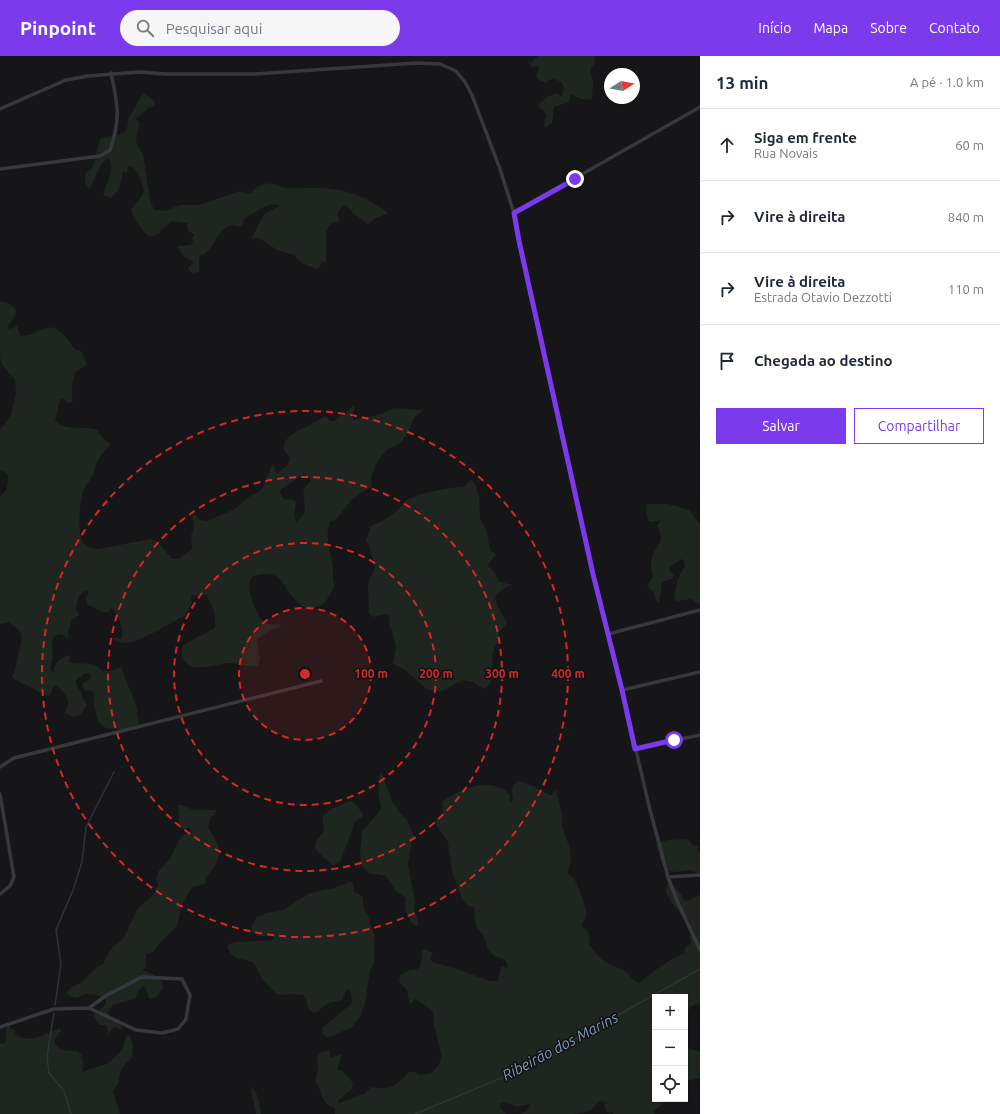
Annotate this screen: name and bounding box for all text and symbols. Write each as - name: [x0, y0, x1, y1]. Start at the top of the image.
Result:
- search box: [120, 10, 400, 46]
- text: Pinpoint: [20, 17, 96, 39]
- icon: search: [134, 17, 156, 39]
- text: Pesquisar aqui: [166, 20, 262, 37]
- text: Início: [758, 20, 791, 36]
- text: Mapa: [813, 20, 848, 36]
- text: Sobre: [870, 20, 907, 36]
- text: Contato: [929, 20, 980, 36]
- north arrow: [604, 68, 640, 104]
- text: 13 min: [716, 73, 769, 92]
- text: A pé · 1.0 km: [910, 75, 984, 89]
- text: Siga em frente: [754, 129, 857, 146]
- icon: ahead: [716, 134, 738, 156]
- text: 60 m: [955, 138, 984, 152]
- text: Rua Novais: [754, 146, 818, 160]
- route end: [566, 170, 584, 188]
- icon: right: [716, 206, 738, 228]
- text: Vire à direita: [754, 208, 846, 225]
- text: 840 m: [948, 210, 984, 224]
- text: Vire à direita: [754, 273, 846, 290]
- icon: right: [716, 278, 738, 300]
- text: 110 m: [948, 282, 984, 296]
- text: Estrada Otavio Dezzotti: [754, 290, 892, 304]
- icon: arrive: [716, 350, 738, 372]
- text: Chegada ao destino: [754, 352, 893, 369]
- button: Salvar: [716, 408, 846, 444]
- button: Compartilhar: [854, 408, 984, 444]
- centre of rings: [298, 667, 312, 681]
- text: 100 m: [354, 667, 388, 680]
- text: 200 m: [419, 667, 453, 680]
- text: 300 m: [485, 667, 519, 680]
- text: 400 m: [551, 667, 585, 680]
- route start: [665, 731, 683, 749]
- map controls: [652, 994, 688, 1102]
- button: +: [652, 994, 688, 1030]
- water label: Ribeirão dos Marins: [499, 1008, 622, 1084]
- button: −: [652, 1030, 688, 1066]
- button: locate: [652, 1066, 688, 1102]

